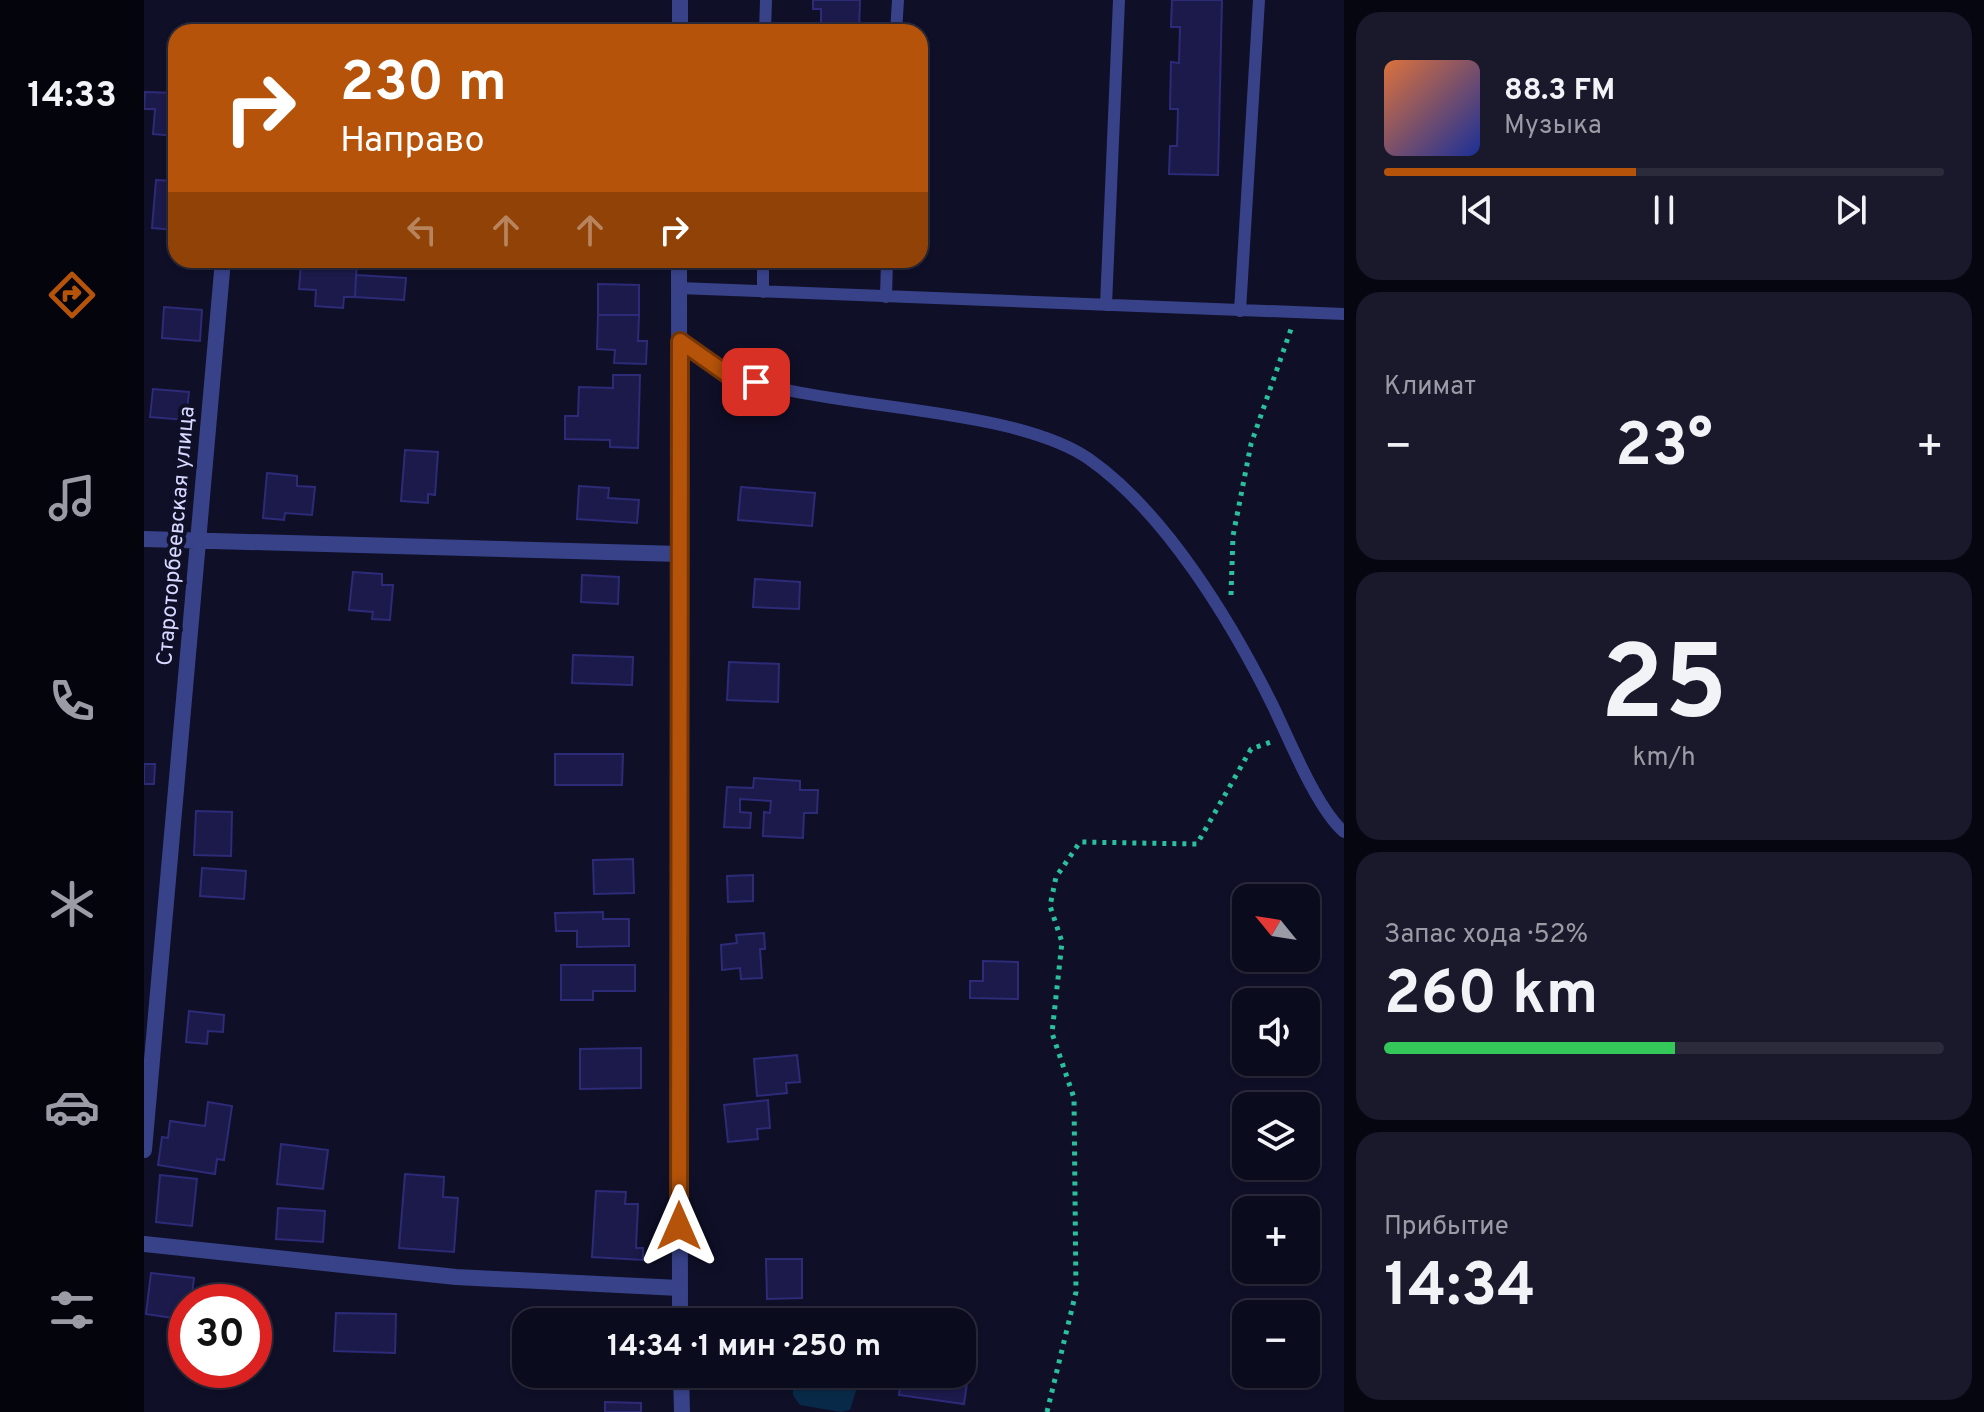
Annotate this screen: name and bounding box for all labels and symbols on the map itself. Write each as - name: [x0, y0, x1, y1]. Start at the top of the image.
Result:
- pin: [722, 348, 790, 416]
- street label: Староторбеевская улица: [152, 405, 202, 667]
- north arrow: [1232, 884, 1320, 972]
- position arrow: [637, 1184, 721, 1268]
- speed limit sign: 30: [168, 1284, 272, 1388]

